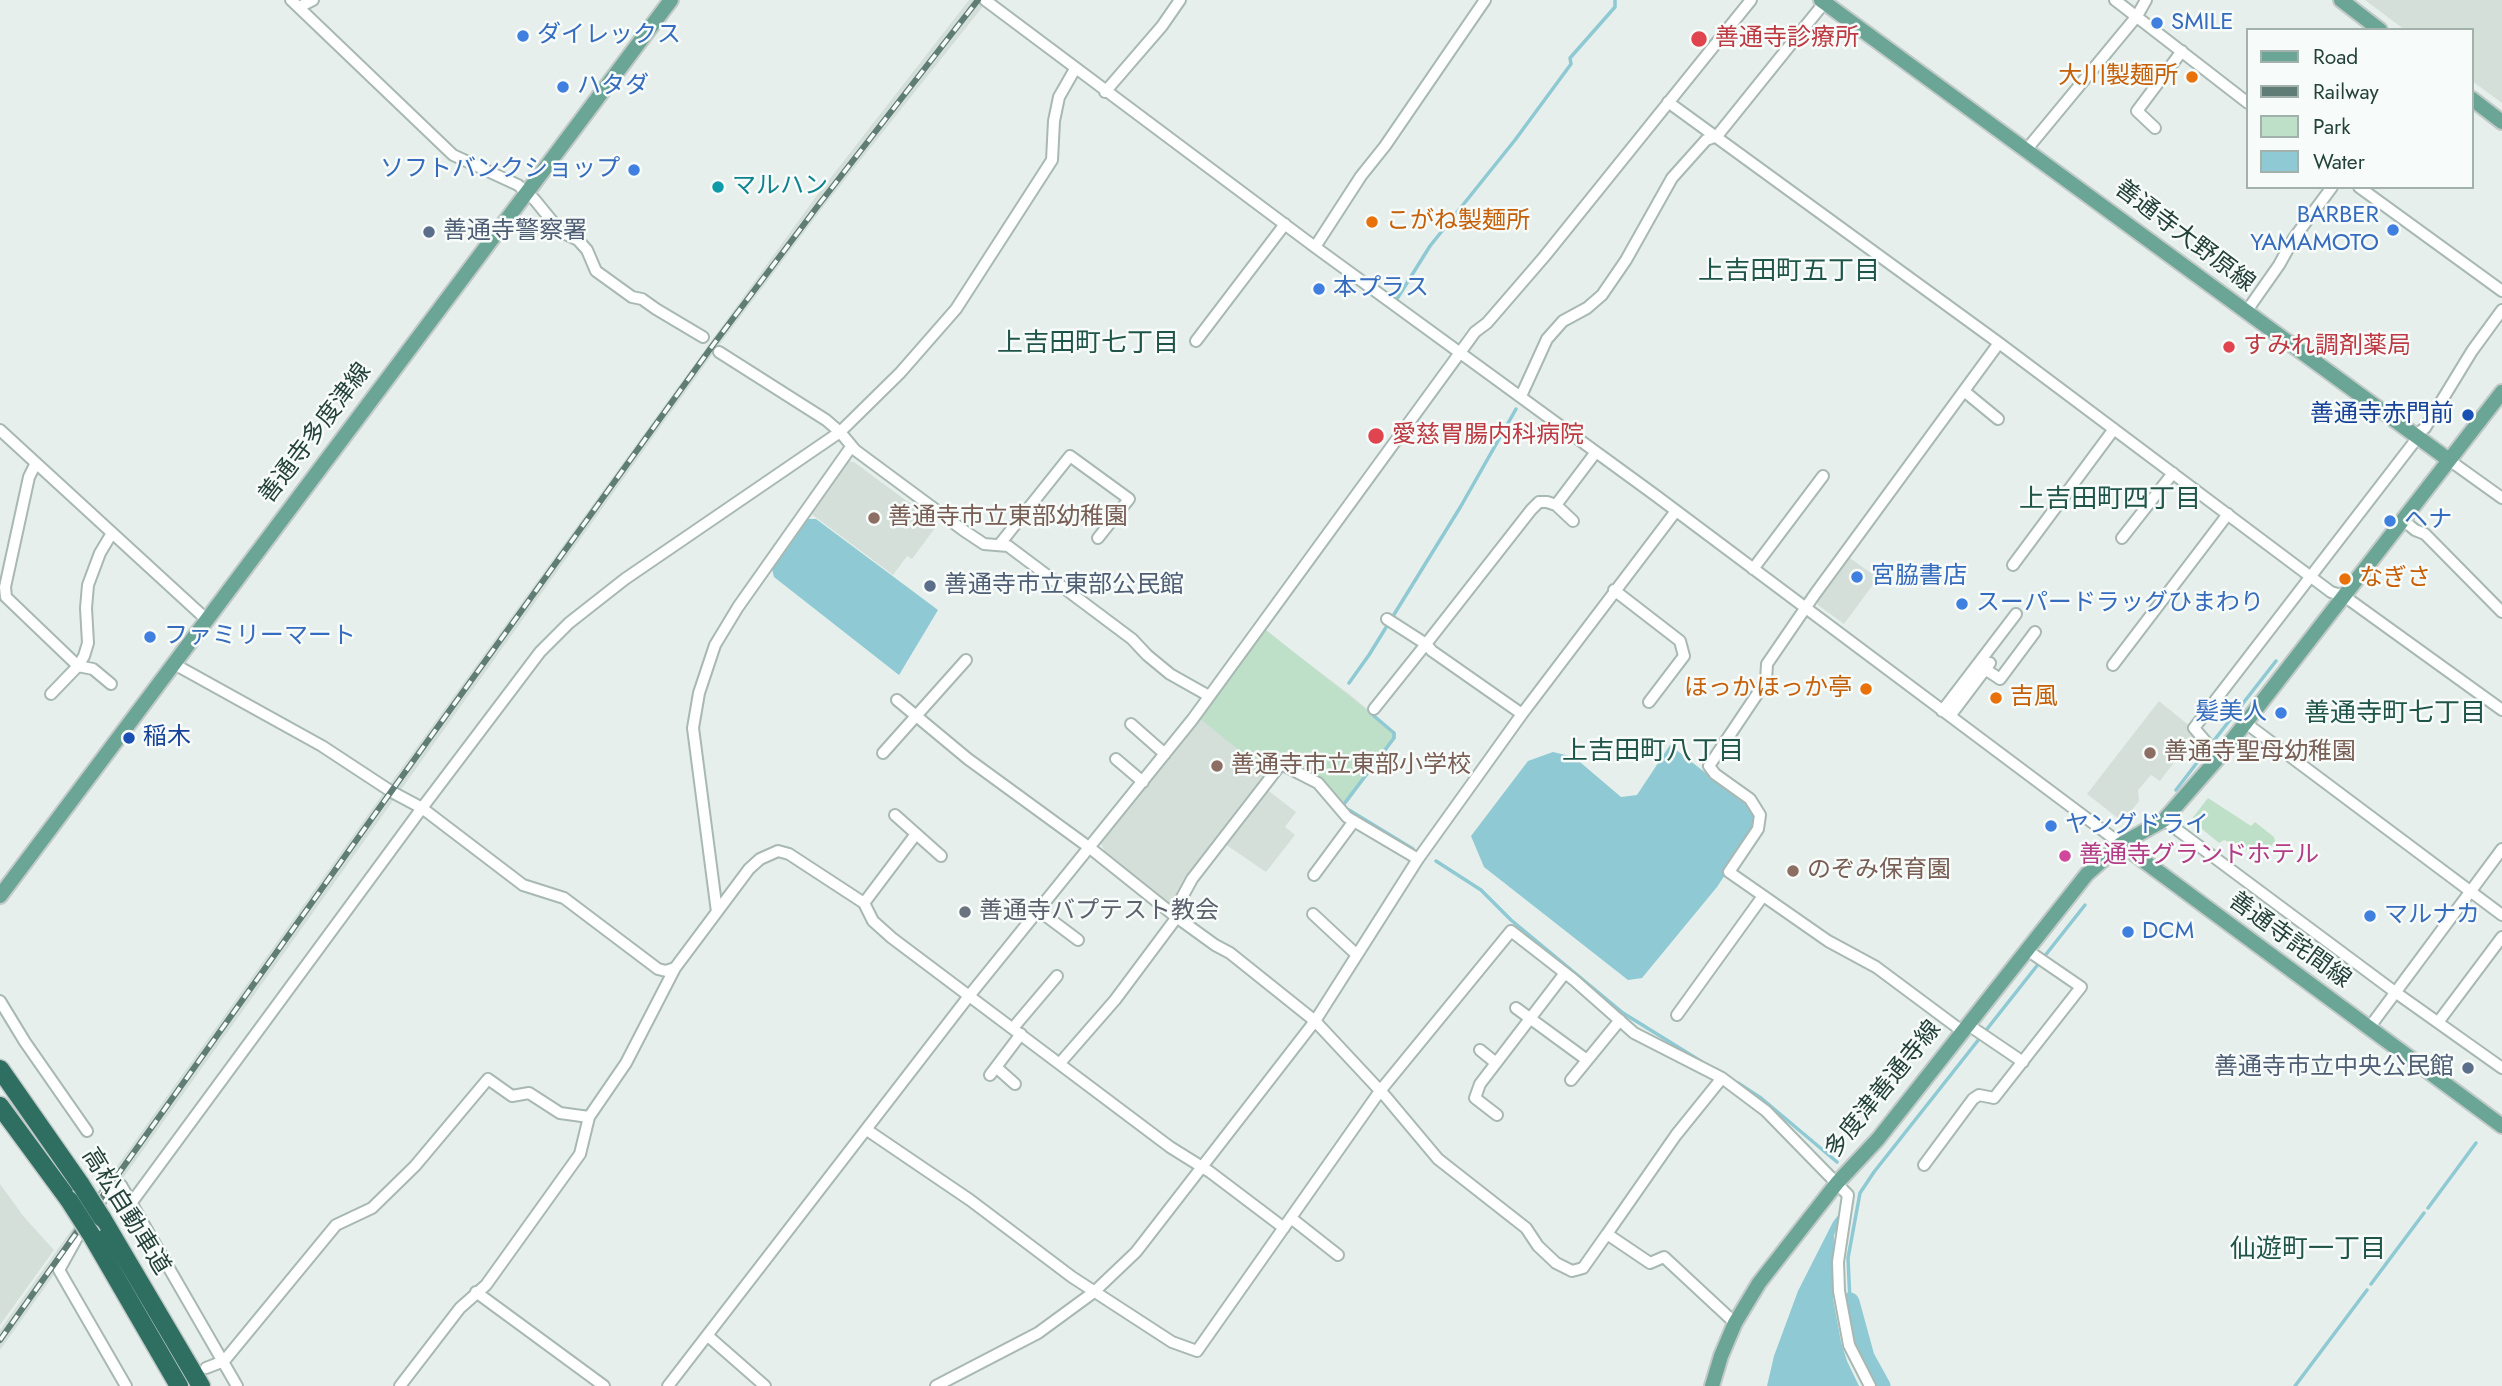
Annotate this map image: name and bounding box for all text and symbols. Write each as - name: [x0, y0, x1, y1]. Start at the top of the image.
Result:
- place label: SMILE: [2171, 9, 2233, 37]
- marker: SMILE: [2149, 15, 2165, 31]
- place label: ダイレックス: [537, 22, 681, 50]
- place label: 善通寺診療所: [1715, 25, 1859, 53]
- marker: ダイレックス: [515, 28, 531, 44]
- legend: [2246, 28, 2474, 189]
- marker: 善通寺診療所: [1689, 29, 1709, 49]
- text: Road: [2313, 42, 2358, 72]
- place label: 大川製麺所: [2058, 63, 2178, 91]
- marker: 大川製麺所: [2184, 69, 2200, 85]
- place label: ハタダ: [577, 73, 649, 101]
- text: Railway: [2313, 77, 2379, 107]
- marker: ハタダ: [555, 79, 571, 95]
- text: Park: [2313, 112, 2350, 142]
- text: Water: [2313, 147, 2365, 177]
- place label: ソフトバンクショップ: [380, 156, 620, 184]
- marker: ソフトバンクショップ: [626, 162, 642, 178]
- place label: マルハン: [732, 173, 828, 201]
- street label: 善通寺大野原線: [2108, 175, 2260, 299]
- marker: マルハン: [710, 179, 726, 195]
- place label: BARBER YAMAMOTO: [2250, 202, 2379, 258]
- place label: こがね製麺所: [1386, 208, 1530, 236]
- marker: こがね製麺所: [1364, 214, 1380, 230]
- place label: 善通寺警察署: [443, 218, 587, 246]
- marker: BARBER YAMAMOTO: [2385, 222, 2401, 238]
- marker: 善通寺警察署: [421, 224, 437, 240]
- district label: 上吉田町五丁目: [1698, 257, 1880, 289]
- place label: 本プラス: [1333, 275, 1429, 303]
- marker: 本プラス: [1311, 281, 1327, 297]
- district label: 上吉田町七丁目: [997, 329, 1179, 361]
- place label: すみれ調剤薬局: [2243, 333, 2411, 361]
- marker: すみれ調剤薬局: [2221, 339, 2237, 355]
- street label: 善通寺多度津線: [254, 358, 378, 510]
- place label: 善通寺赤門前: [2310, 401, 2454, 429]
- marker: 善通寺赤門前: [2460, 407, 2476, 423]
- place label: 愛慈胃腸内科病院: [1392, 422, 1584, 450]
- marker: 愛慈胃腸内科病院: [1366, 426, 1386, 446]
- district label: 上吉田町四丁目: [2019, 485, 2201, 517]
- place label: 善通寺市立東部幼稚園: [888, 504, 1128, 532]
- place label: ヘナ: [2404, 507, 2452, 535]
- marker: 善通寺市立東部幼稚園: [866, 510, 882, 526]
- marker: ヘナ: [2382, 513, 2398, 529]
- place label: 宮脇書店: [1871, 563, 1967, 591]
- place label: なぎさ: [2359, 565, 2431, 593]
- marker: 宮脇書店: [1849, 569, 1865, 585]
- marker: なぎさ: [2337, 571, 2353, 587]
- place label: 善通寺市立東部公民館: [944, 572, 1184, 600]
- marker: 善通寺市立東部公民館: [922, 578, 938, 594]
- place label: スーパードラッグひまわり: [1976, 590, 2264, 618]
- marker: スーパードラッグひまわり: [1954, 596, 1970, 612]
- place label: ファミリーマート: [164, 623, 356, 651]
- marker: ファミリーマート: [142, 629, 158, 645]
- place label: ほっかほっか亭: [1684, 675, 1852, 703]
- marker: ほっかほっか亭: [1858, 681, 1874, 697]
- place label: 吉風: [2010, 684, 2058, 712]
- marker: 吉風: [1988, 690, 2004, 706]
- place label: 髪美人: [2195, 699, 2267, 727]
- district label: 善通寺町七丁目: [2304, 699, 2486, 731]
- marker: 髪美人: [2273, 705, 2289, 721]
- place label: 稲木: [143, 724, 191, 752]
- marker: 稲木: [121, 730, 137, 746]
- district label: 上吉田町八丁目: [1562, 737, 1744, 769]
- place label: 善通寺聖母幼稚園: [2164, 739, 2356, 767]
- marker: 善通寺聖母幼稚園: [2142, 745, 2158, 761]
- place label: 善通寺市立東部小学校: [1231, 752, 1471, 780]
- marker: 善通寺市立東部小学校: [1209, 758, 1225, 774]
- place label: ヤングドライ: [2065, 812, 2209, 840]
- marker: ヤングドライ: [2043, 818, 2059, 834]
- place label: 善通寺グランドホテル: [2079, 842, 2319, 870]
- marker: 善通寺グランドホテル: [2057, 848, 2073, 864]
- place label: のぞみ保育園: [1807, 857, 1951, 885]
- marker: のぞみ保育園: [1785, 863, 1801, 879]
- street label: 善通寺詫間線: [2222, 887, 2356, 995]
- place label: 善通寺バプテスト教会: [979, 898, 1219, 926]
- place label: マルナカ: [2384, 902, 2480, 930]
- marker: 善通寺バプテスト教会: [957, 904, 973, 920]
- marker: マルナカ: [2362, 908, 2378, 924]
- place label: DCM: [2142, 918, 2194, 946]
- marker: DCM: [2120, 924, 2136, 940]
- street label: 多度津善通寺線: [1820, 1016, 1948, 1164]
- place label: 善通寺市立中央公民館: [2214, 1054, 2454, 1082]
- marker: 善通寺市立中央公民館: [2460, 1060, 2476, 1076]
- street label: 高松自動車道: [75, 1143, 175, 1281]
- district label: 仙遊町一丁目: [2230, 1235, 2386, 1267]

